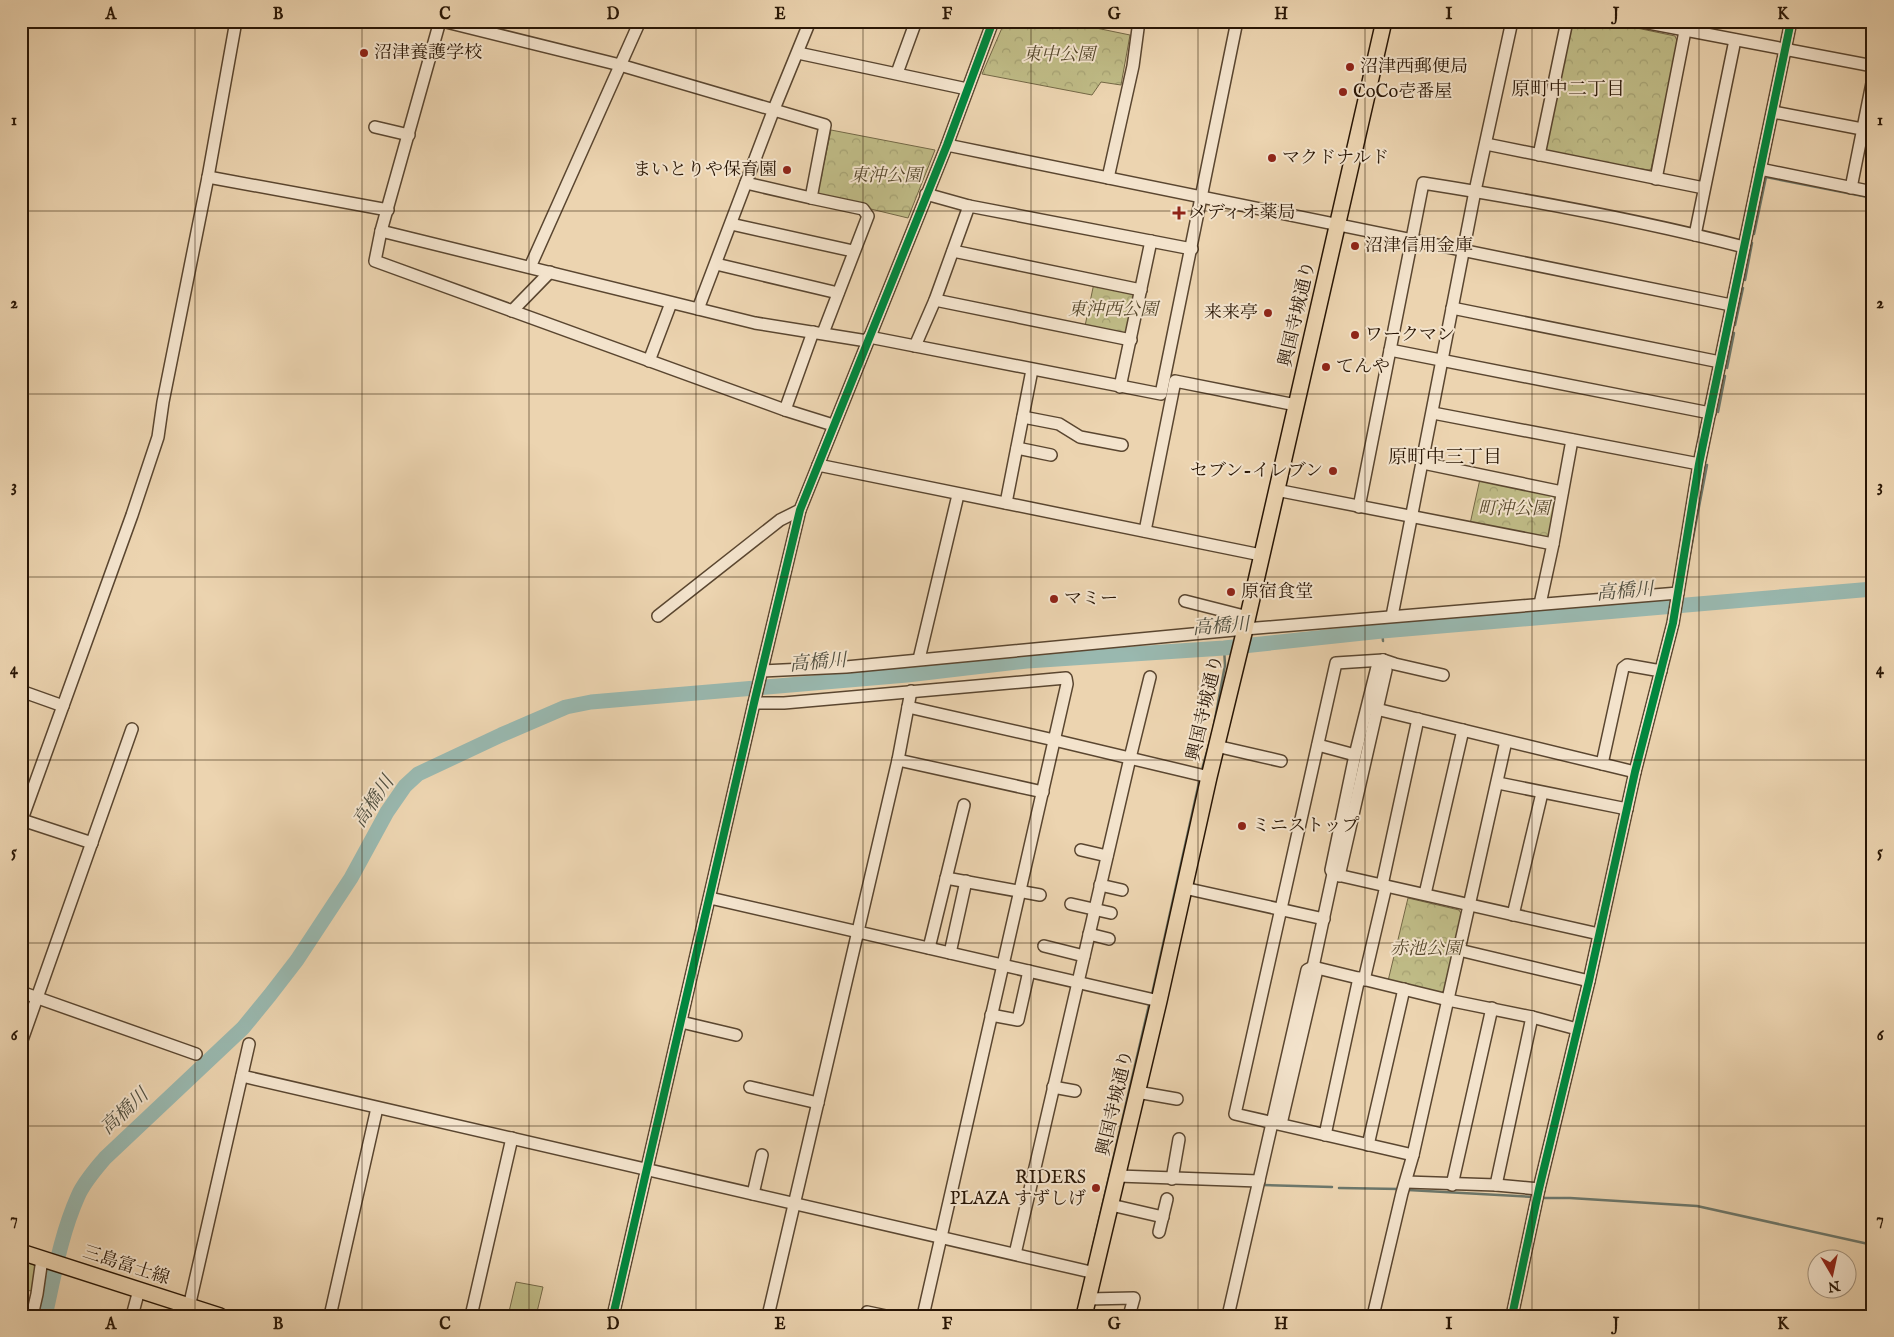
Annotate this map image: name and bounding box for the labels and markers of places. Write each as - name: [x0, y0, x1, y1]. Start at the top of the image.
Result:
- place label: 沼津養護学校: [374, 42, 482, 65]
- marker: 沼津養護学校: [358, 47, 370, 59]
- place label: 沼津西郵便局: [1360, 56, 1468, 79]
- marker: 沼津西郵便局: [1344, 61, 1356, 73]
- place label: CoCo壱番屋: [1353, 81, 1452, 104]
- marker: CoCo壱番屋: [1337, 86, 1349, 98]
- place label: マクドナルド: [1282, 147, 1389, 170]
- marker: マクドナルド: [1266, 152, 1278, 164]
- place label: まいとりや保育園: [633, 159, 777, 182]
- marker: まいとりや保育園: [781, 164, 793, 176]
- place label: メディオ薬局: [1189, 202, 1296, 225]
- marker: メディオ薬局: [1173, 207, 1185, 219]
- place label: 沼津信用金庫: [1365, 235, 1473, 258]
- marker: 沼津信用金庫: [1349, 240, 1361, 252]
- place label: 来来亭: [1204, 302, 1258, 325]
- marker: 来来亭: [1262, 307, 1274, 319]
- place label: ワークマン: [1365, 324, 1455, 347]
- marker: ワークマン: [1349, 329, 1361, 341]
- place label: てんや: [1336, 356, 1390, 379]
- marker: てんや: [1320, 361, 1332, 373]
- place label: セブン-イレブン: [1190, 460, 1323, 483]
- marker: セブン-イレブン: [1327, 465, 1339, 477]
- place label: 原宿食堂: [1241, 581, 1313, 604]
- marker: 原宿食堂: [1225, 586, 1237, 598]
- place label: マミー: [1064, 588, 1118, 611]
- marker: マミー: [1048, 593, 1060, 605]
- place label: ミニストップ: [1252, 815, 1359, 838]
- marker: ミニストップ: [1236, 820, 1248, 832]
- place label: RIDERS PLAZA すずしげ: [950, 1167, 1086, 1211]
- marker: RIDERS PLAZA すずしげ: [1090, 1182, 1102, 1194]

